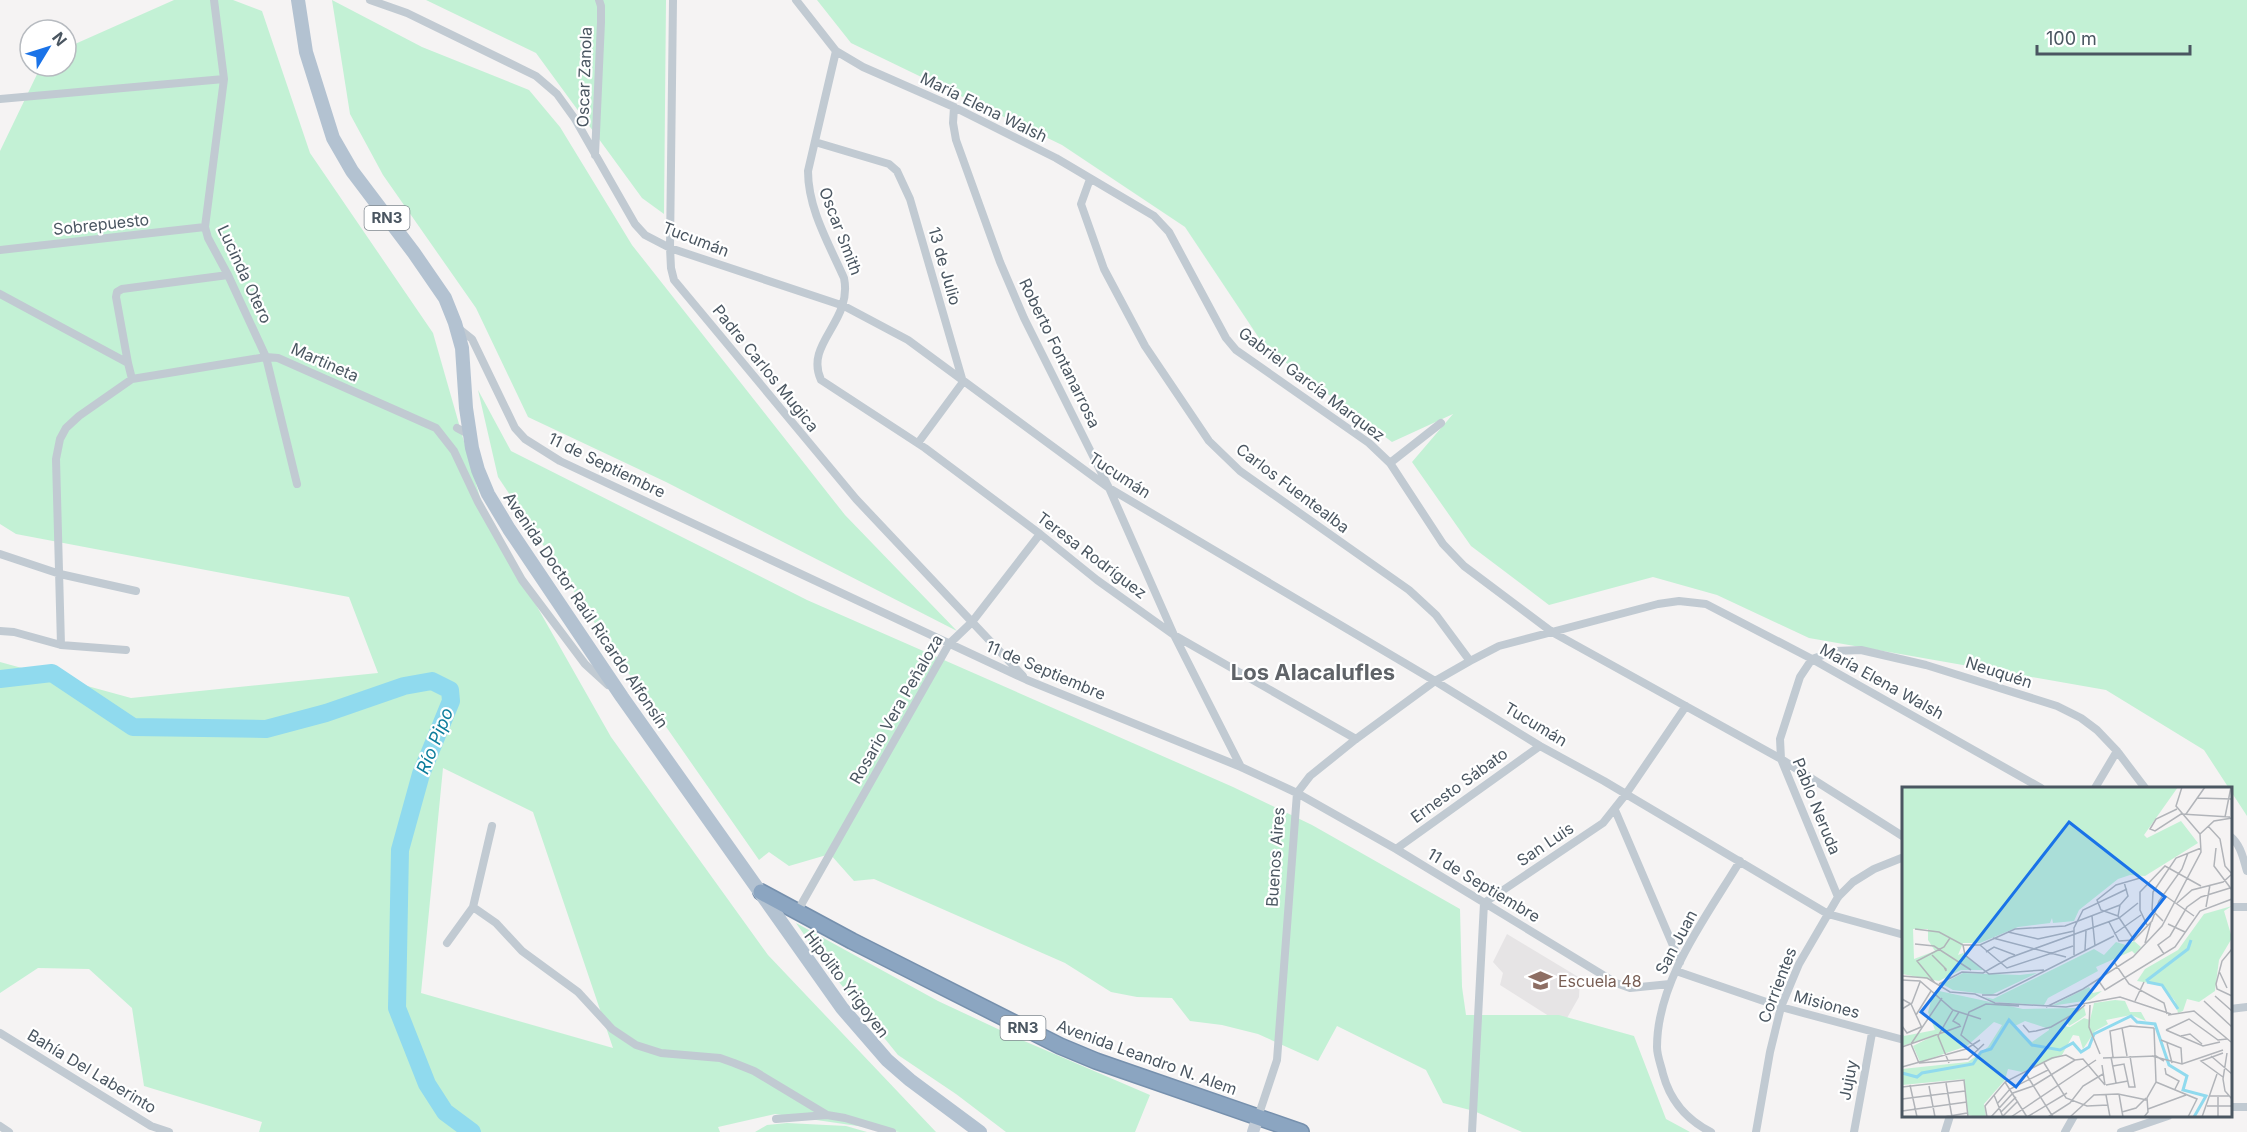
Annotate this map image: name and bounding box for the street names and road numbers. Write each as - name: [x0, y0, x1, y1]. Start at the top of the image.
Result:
- street label: Oscar Zanola: [572, 26, 596, 128]
- street label: María Elena Walsh: [917, 68, 1051, 146]
- street label: Oscar Smith: [815, 184, 867, 278]
- road number: RN3: [364, 206, 410, 230]
- street label: Sobrepuesto: [52, 209, 150, 239]
- street label: Tucumán: [660, 217, 732, 261]
- street label: Lucinda Otero: [213, 222, 277, 326]
- street label: 13 de Julio: [924, 225, 966, 307]
- street label: Roberto Fontanarrosa: [1015, 275, 1105, 431]
- street label: Padre Carlos Mugica: [709, 300, 823, 436]
- street label: Gabriel García Marquez: [1235, 322, 1389, 446]
- street label: Martineta: [288, 338, 362, 386]
- street label: 11 de Septiembre: [545, 428, 669, 502]
- street label: Carlos Fuentealba: [1232, 439, 1354, 537]
- street label: Tucumán: [1085, 448, 1155, 502]
- street label: Avenida Doctor Raúl Ricardo Alfonsín: [499, 488, 673, 732]
- street label: Teresa Rodríguez: [1033, 507, 1151, 603]
- street label: Rosario Vera Peñaloza: [845, 631, 947, 787]
- street label: 11 de Septiembre: [983, 636, 1109, 704]
- street label: María Elena Walsh: [1817, 639, 1947, 723]
- street label: Neuquén: [1963, 652, 2035, 692]
- street label: Tucumán: [1501, 697, 1571, 751]
- street label: Ernesto Sábato: [1407, 743, 1511, 827]
- street label: Pablo Neruda: [1789, 755, 1845, 857]
- street label: Buenos Aires: [1262, 807, 1288, 907]
- street label: San Luis: [1513, 818, 1577, 870]
- street label: 11 de Septiembre: [1424, 843, 1544, 927]
- street label: San Juan: [1651, 906, 1701, 978]
- street label: Hipólito Yrigoyen: [800, 926, 894, 1042]
- street label: Corrientes: [1753, 944, 1801, 1026]
- street label: Misiones: [1792, 986, 1862, 1022]
- street label: Avenida Leandro N. Alem: [1054, 1015, 1240, 1099]
- road number: RN3: [1000, 1016, 1046, 1040]
- street label: Bahía Del Laberinto: [24, 1025, 160, 1117]
- street label: Jujuy: [1834, 1058, 1862, 1102]

